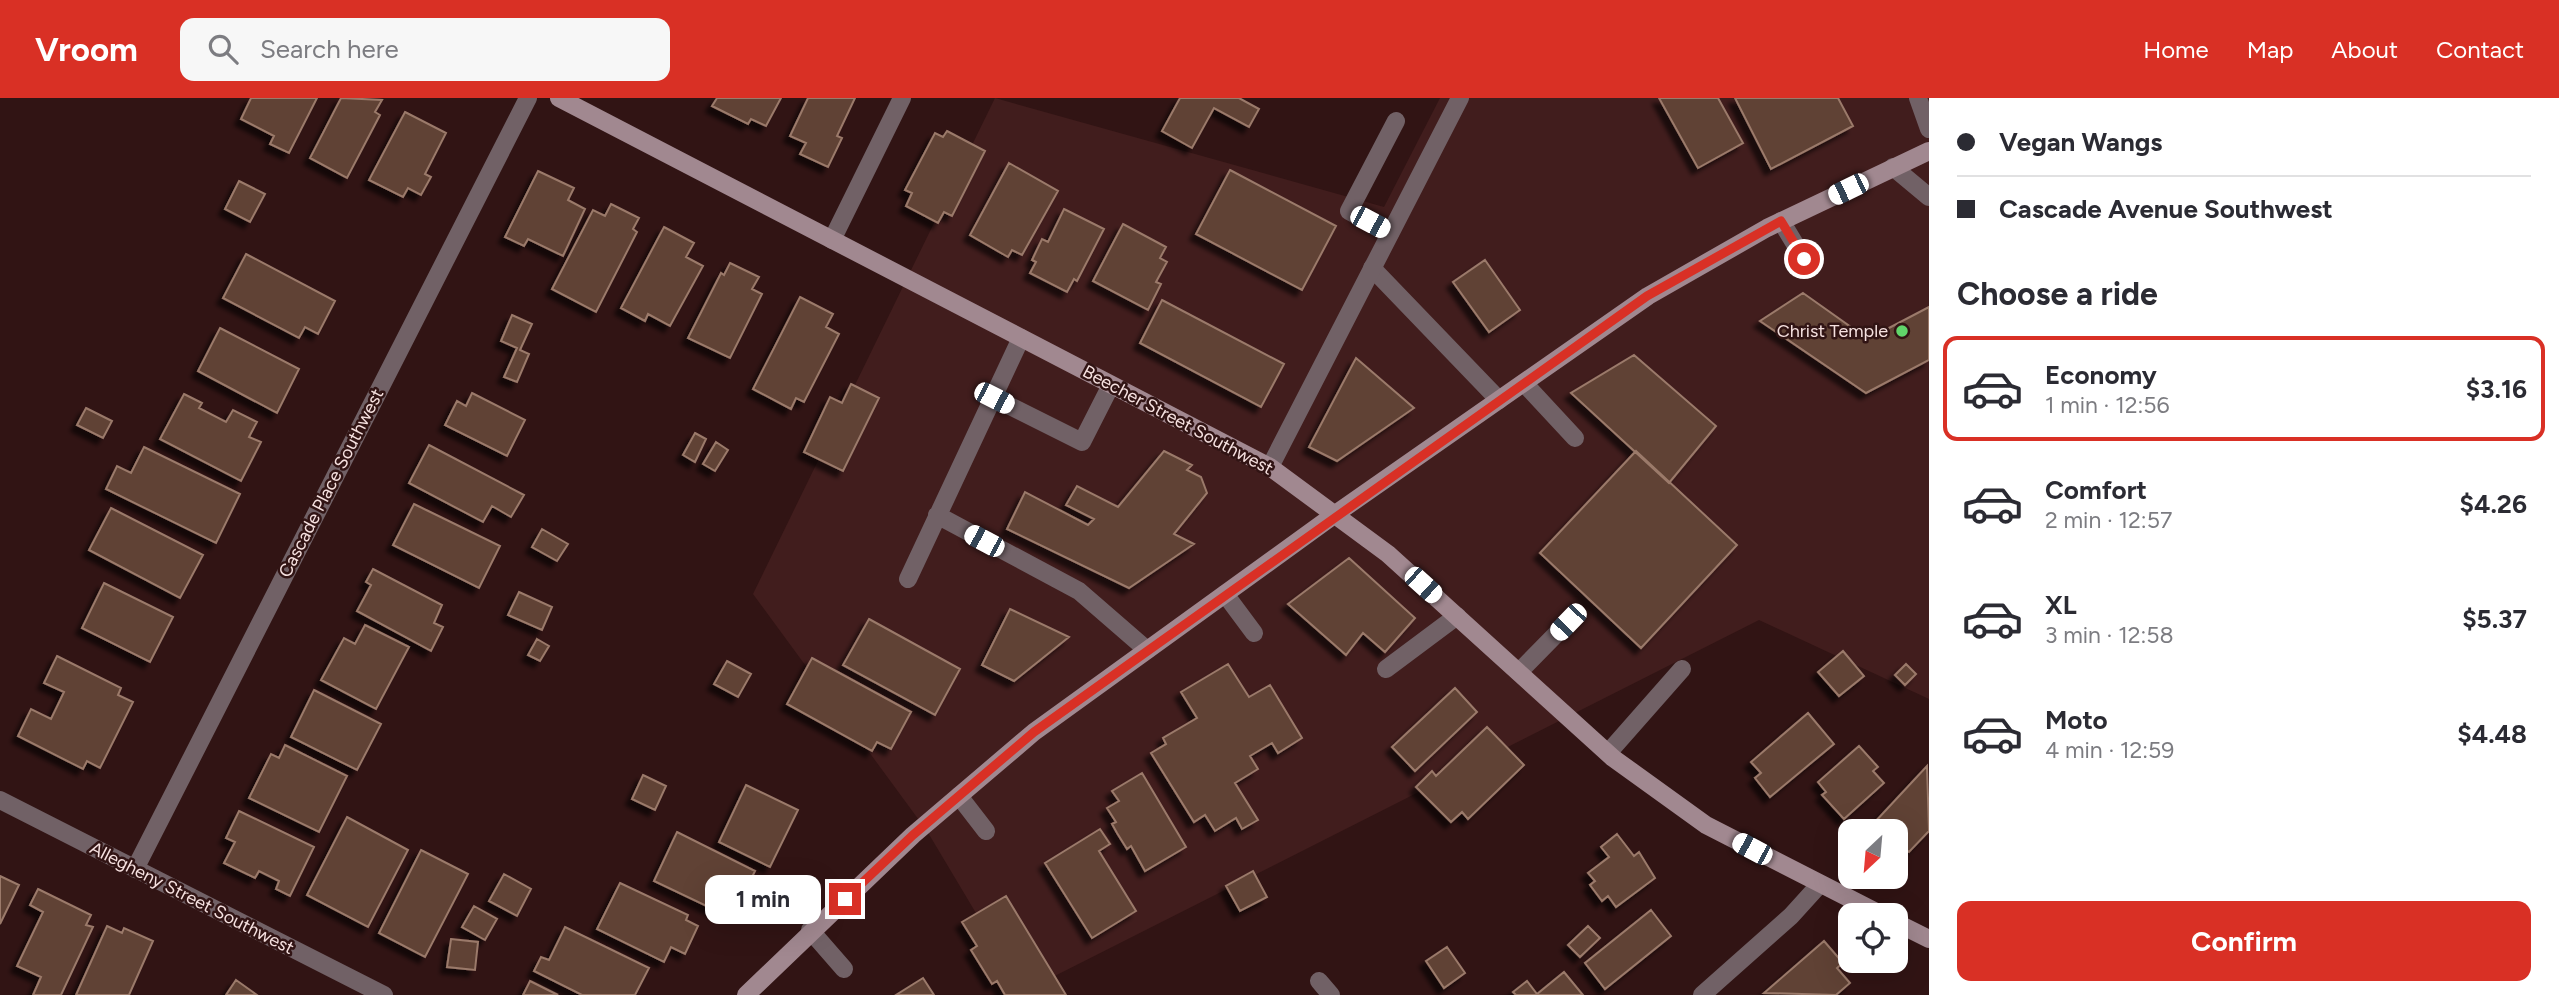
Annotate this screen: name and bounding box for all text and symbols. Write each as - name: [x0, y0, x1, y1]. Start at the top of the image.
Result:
- search box: [180, 18, 670, 81]
- text: Vroom: [35, 30, 138, 69]
- icon: search: [204, 30, 242, 68]
- text: Search here: [260, 33, 399, 65]
- text: Home: [2143, 35, 2209, 64]
- text: Map: [2247, 35, 2293, 64]
- text: About: [2331, 35, 2398, 64]
- text: Contact: [2436, 35, 2524, 64]
- text: Vegan Wangs: [1999, 126, 2162, 158]
- car: [1825, 170, 1872, 208]
- text: Cascade Avenue Southwest: [1999, 193, 2333, 225]
- car: [1347, 203, 1394, 241]
- route start: [1788, 243, 1820, 275]
- text: Choose a ride: [1957, 275, 2158, 313]
- place label: Christ Temple: [1777, 320, 1888, 342]
- marker: Christ Temple: [1894, 323, 1910, 339]
- icon: car: [1961, 357, 2024, 420]
- text: Economy: [2045, 359, 2157, 391]
- street label: Beecher Street Southwest: [1079, 360, 1277, 480]
- text: $3.16: [2466, 373, 2527, 405]
- car: [971, 379, 1018, 417]
- street label: Cascade Place Southwest: [274, 385, 388, 581]
- text: 1 min · 12:56: [2045, 391, 2170, 419]
- icon: car: [1961, 472, 2024, 535]
- text: Comfort: [2045, 474, 2147, 506]
- text: $4.26: [2460, 488, 2527, 520]
- text: 2 min · 12:57: [2045, 506, 2172, 534]
- car: [961, 522, 1008, 560]
- car: [1401, 563, 1446, 607]
- icon: car: [1961, 587, 2024, 650]
- text: XL: [2045, 589, 2077, 621]
- car: [1546, 600, 1591, 644]
- text: $5.37: [2462, 603, 2527, 635]
- text: 3 min · 12:58: [2045, 621, 2174, 649]
- icon: car: [1961, 702, 2024, 765]
- text: Moto: [2045, 704, 2108, 736]
- text: $4.48: [2457, 718, 2527, 750]
- text: 4 min · 12:59: [2045, 736, 2174, 764]
- north arrow: [1838, 819, 1908, 889]
- map controls: [1838, 819, 1908, 973]
- car: [1729, 830, 1776, 868]
- street label: Allegheny Street Southwest: [86, 837, 298, 959]
- callout: 1 min: [705, 874, 820, 924]
- route end: [829, 883, 861, 915]
- text: 1 min: [736, 885, 790, 913]
- button: Confirm: [1957, 901, 2531, 981]
- button: locate: [1838, 903, 1908, 973]

